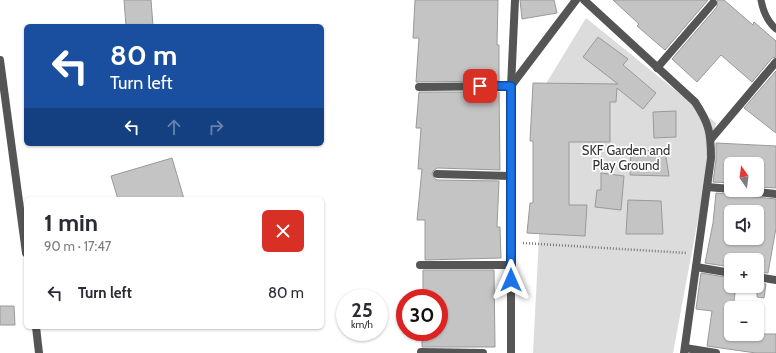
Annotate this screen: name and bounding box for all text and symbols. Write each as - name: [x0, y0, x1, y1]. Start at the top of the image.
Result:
- text: 80 m: [110, 38, 177, 72]
- icon: left: [44, 40, 96, 92]
- pin: [463, 69, 497, 103]
- text: Turn left: [110, 72, 173, 94]
- icon: arrive: [469, 75, 491, 97]
- icon: left: [121, 116, 143, 138]
- icon: ahead: [163, 116, 185, 138]
- icon: right: [205, 116, 227, 138]
- park label: SKF Garden and Play Ground: [582, 142, 670, 173]
- north arrow: [724, 157, 764, 197]
- map controls: [724, 157, 764, 341]
- button: sound: [724, 205, 764, 245]
- text: 1 min: [44, 208, 98, 237]
- button: close: [262, 210, 304, 252]
- text: 90 m · 17:47: [44, 238, 111, 254]
- button: +: [724, 253, 764, 293]
- position arrow: [490, 259, 532, 301]
- icon: left: [44, 282, 66, 304]
- text: Turn left: [78, 284, 132, 302]
- text: 80 m: [268, 284, 304, 302]
- speed limit sign: 30: [396, 289, 448, 341]
- text: 25: [351, 298, 373, 322]
- button: −: [724, 301, 764, 341]
- text: km/h: [351, 318, 373, 331]

